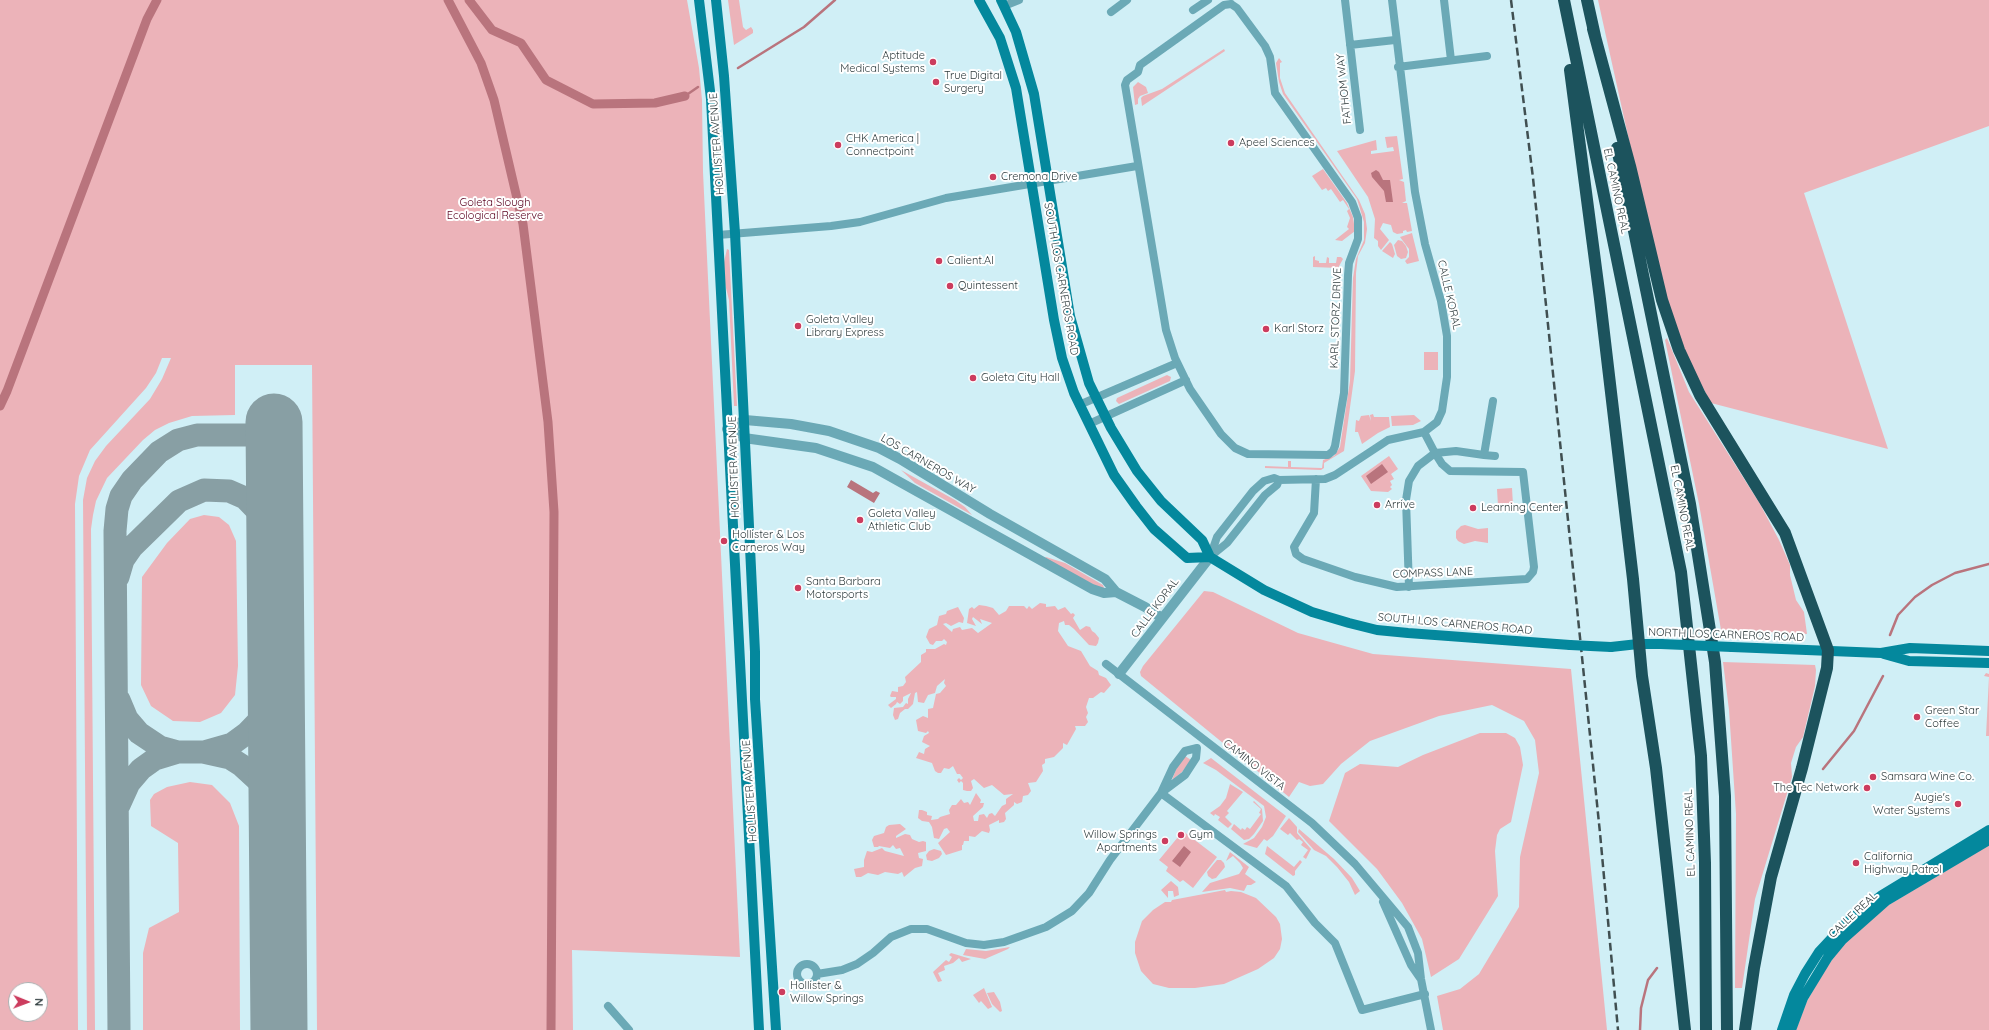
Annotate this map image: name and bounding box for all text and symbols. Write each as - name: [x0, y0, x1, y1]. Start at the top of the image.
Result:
- place label: Aptitude Medical Systems: [840, 49, 925, 75]
- street label: FATHOM WAY: [1334, 53, 1354, 125]
- marker: Aptitude Medical Systems: [928, 57, 938, 67]
- place label: True Digital Surgery: [944, 69, 1002, 95]
- marker: True Digital Surgery: [931, 77, 941, 87]
- street label: HOLLISTER AVENUE: [707, 93, 727, 195]
- place label: CHK America | Connectpoint: [846, 132, 919, 158]
- place label: Apeel Sciences: [1239, 136, 1315, 150]
- marker: Apeel Sciences: [1226, 138, 1236, 148]
- marker: CHK America | Connectpoint: [833, 140, 843, 150]
- street label: EL CAMINO REAL: [1600, 147, 1632, 235]
- place label: Cremona Drive: [1001, 170, 1078, 184]
- marker: Cremona Drive: [988, 172, 998, 182]
- park label: Goleta Slough Ecological Reserve: [447, 196, 543, 222]
- street label: SOUTH LOS CARNEROS ROAD: [1041, 202, 1081, 356]
- place label: Calient.AI: [947, 254, 994, 268]
- marker: Calient.AI: [934, 256, 944, 266]
- street label: CALLE KORAL: [1435, 259, 1463, 331]
- street label: KARL STORZ DRIVE: [1328, 267, 1344, 369]
- place label: Quintessent: [958, 279, 1018, 293]
- marker: Quintessent: [945, 281, 955, 291]
- place label: Goleta Valley Library Express: [806, 313, 884, 339]
- marker: Goleta Valley Library Express: [793, 321, 803, 331]
- place label: Karl Storz: [1274, 322, 1324, 336]
- marker: Karl Storz: [1261, 324, 1271, 334]
- place label: Goleta City Hall: [981, 371, 1059, 385]
- marker: Goleta City Hall: [968, 373, 978, 383]
- street label: HOLLISTER AVENUE: [726, 416, 742, 518]
- street label: LOS CARNEROS WAY: [878, 431, 978, 497]
- street label: EL CAMINO REAL: [1667, 464, 1697, 552]
- place label: Arrive: [1385, 498, 1415, 512]
- marker: Arrive: [1372, 500, 1382, 510]
- place label: Learning Center: [1481, 501, 1563, 515]
- marker: Learning Center: [1468, 503, 1478, 513]
- place label: Goleta Valley Athletic Club: [868, 507, 936, 533]
- marker: Goleta Valley Athletic Club: [855, 515, 865, 525]
- place label: Hollister & Los Carneros Way: [732, 528, 805, 554]
- marker: Hollister & Los Carneros Way: [719, 536, 729, 546]
- street label: COMPASS LANE: [1393, 565, 1473, 581]
- place label: Santa Barbara Motorsports: [806, 575, 881, 601]
- street label: CALLE KORAL: [1128, 576, 1182, 640]
- marker: Santa Barbara Motorsports: [793, 583, 803, 593]
- street label: SOUTH LOS CARNEROS ROAD: [1377, 611, 1533, 637]
- street label: NORTH LOS CARNEROS ROAD: [1648, 626, 1804, 644]
- place label: Green Star Coffee: [1925, 704, 1979, 730]
- marker: Green Star Coffee: [1912, 712, 1922, 722]
- street label: CAMINO VISTA: [1220, 737, 1288, 793]
- street label: HOLLISTER AVENUE: [740, 740, 760, 842]
- place label: Samsara Wine Co.: [1881, 770, 1974, 784]
- marker: Samsara Wine Co.: [1868, 772, 1878, 782]
- place label: The Tec Network: [1773, 781, 1859, 795]
- marker: The Tec Network: [1862, 783, 1872, 793]
- street label: EL CAMINO REAL: [1682, 789, 1698, 877]
- place label: Augie's Water Systems: [1873, 791, 1950, 817]
- marker: Augie's Water Systems: [1953, 799, 1963, 809]
- place label: Willow Springs Apartments: [1083, 828, 1157, 854]
- place label: Gym: [1189, 828, 1213, 842]
- marker: Gym: [1176, 830, 1186, 840]
- marker: Willow Springs Apartments: [1160, 836, 1170, 846]
- place label: California Highway Patrol: [1864, 850, 1942, 876]
- marker: California Highway Patrol: [1851, 858, 1861, 868]
- street label: CALLE REAL: [1826, 889, 1880, 941]
- place label: Hollister & Willow Springs: [790, 979, 864, 1005]
- north arrow: [8, 982, 48, 1022]
- marker: Hollister & Willow Springs: [777, 987, 787, 997]
- text: N: [32, 998, 46, 1006]

